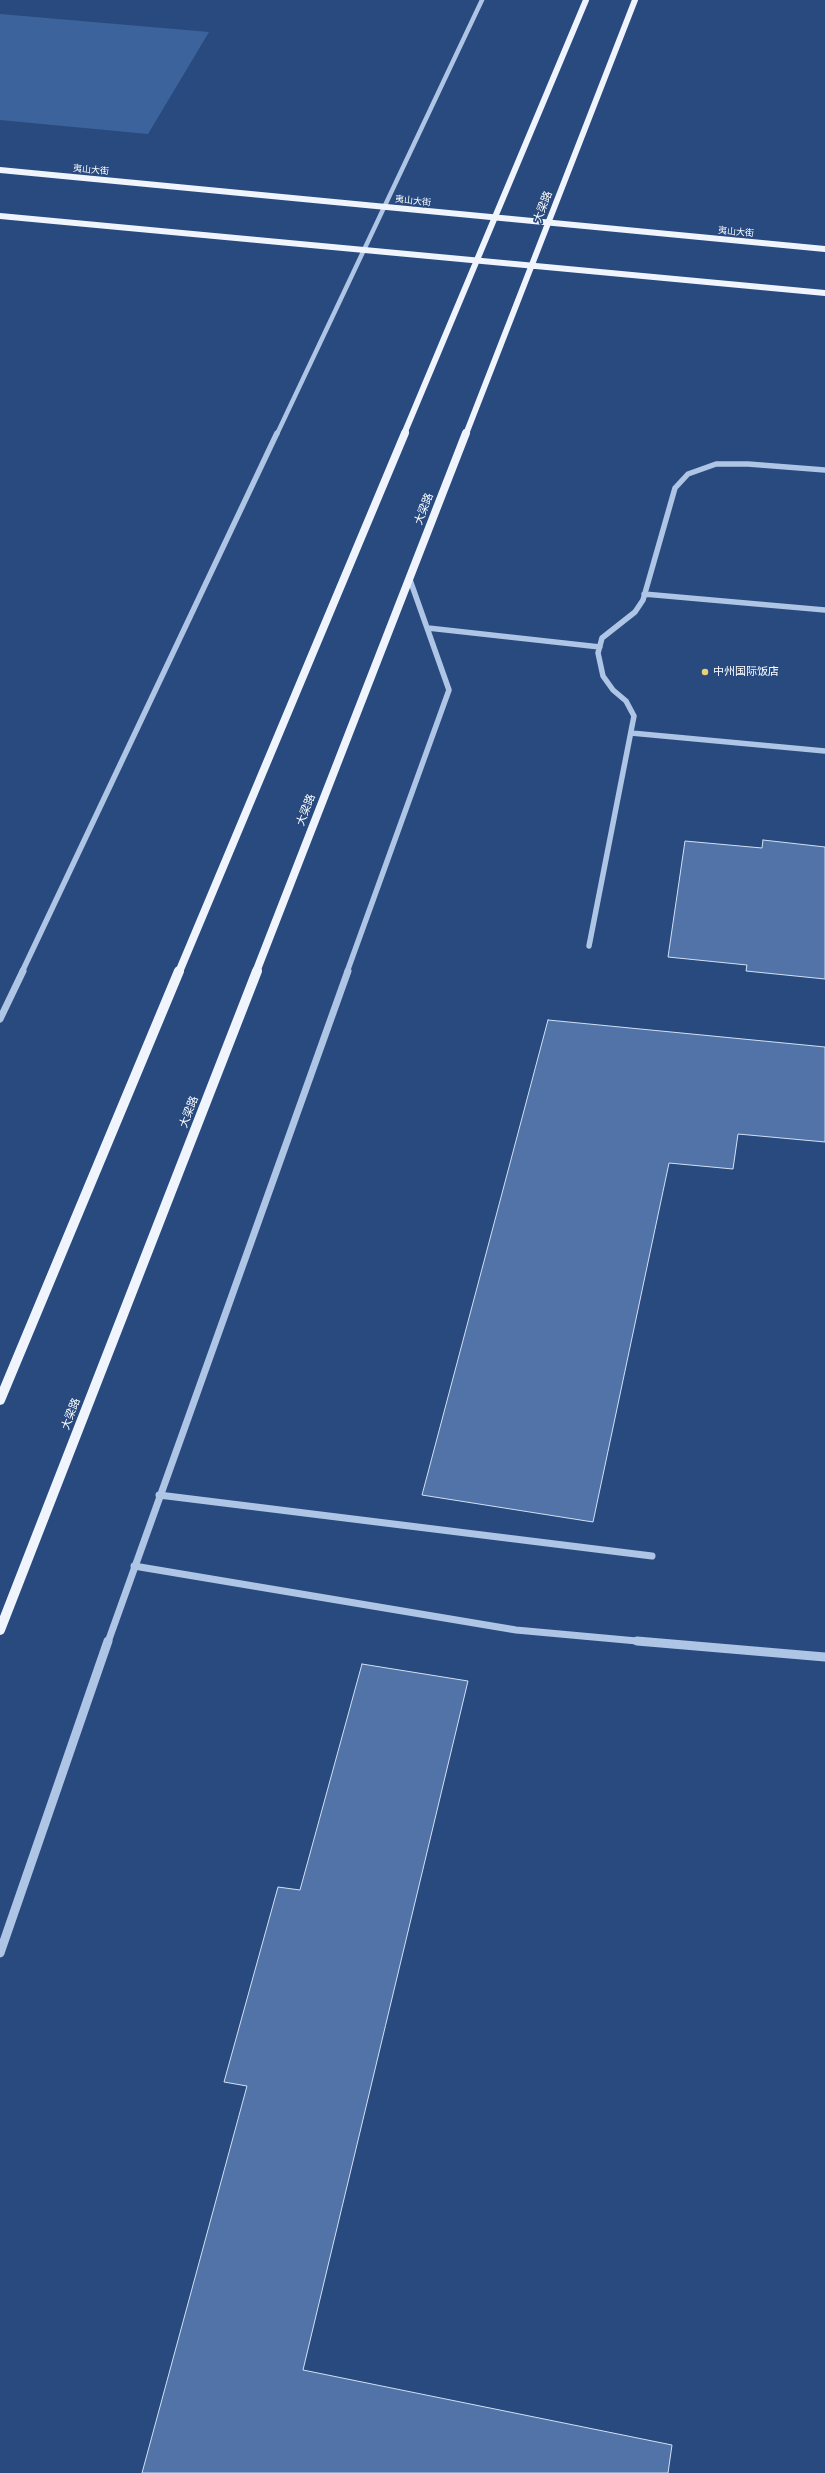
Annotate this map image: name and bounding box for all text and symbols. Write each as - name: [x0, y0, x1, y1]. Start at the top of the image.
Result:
- street label: 夷山大街: [73, 163, 109, 177]
- street label: 大梁路: [531, 189, 555, 225]
- street label: 夷山大街: [395, 194, 431, 208]
- street label: 夷山大街: [718, 225, 754, 239]
- street label: 大梁路: [412, 491, 436, 527]
- place label: 中州国际饭店: [713, 665, 779, 679]
- marker: 中州国际饭店: [700, 667, 710, 677]
- street label: 大梁路: [294, 792, 318, 828]
- street label: 大梁路: [177, 1094, 201, 1130]
- street label: 大梁路: [59, 1396, 83, 1432]

